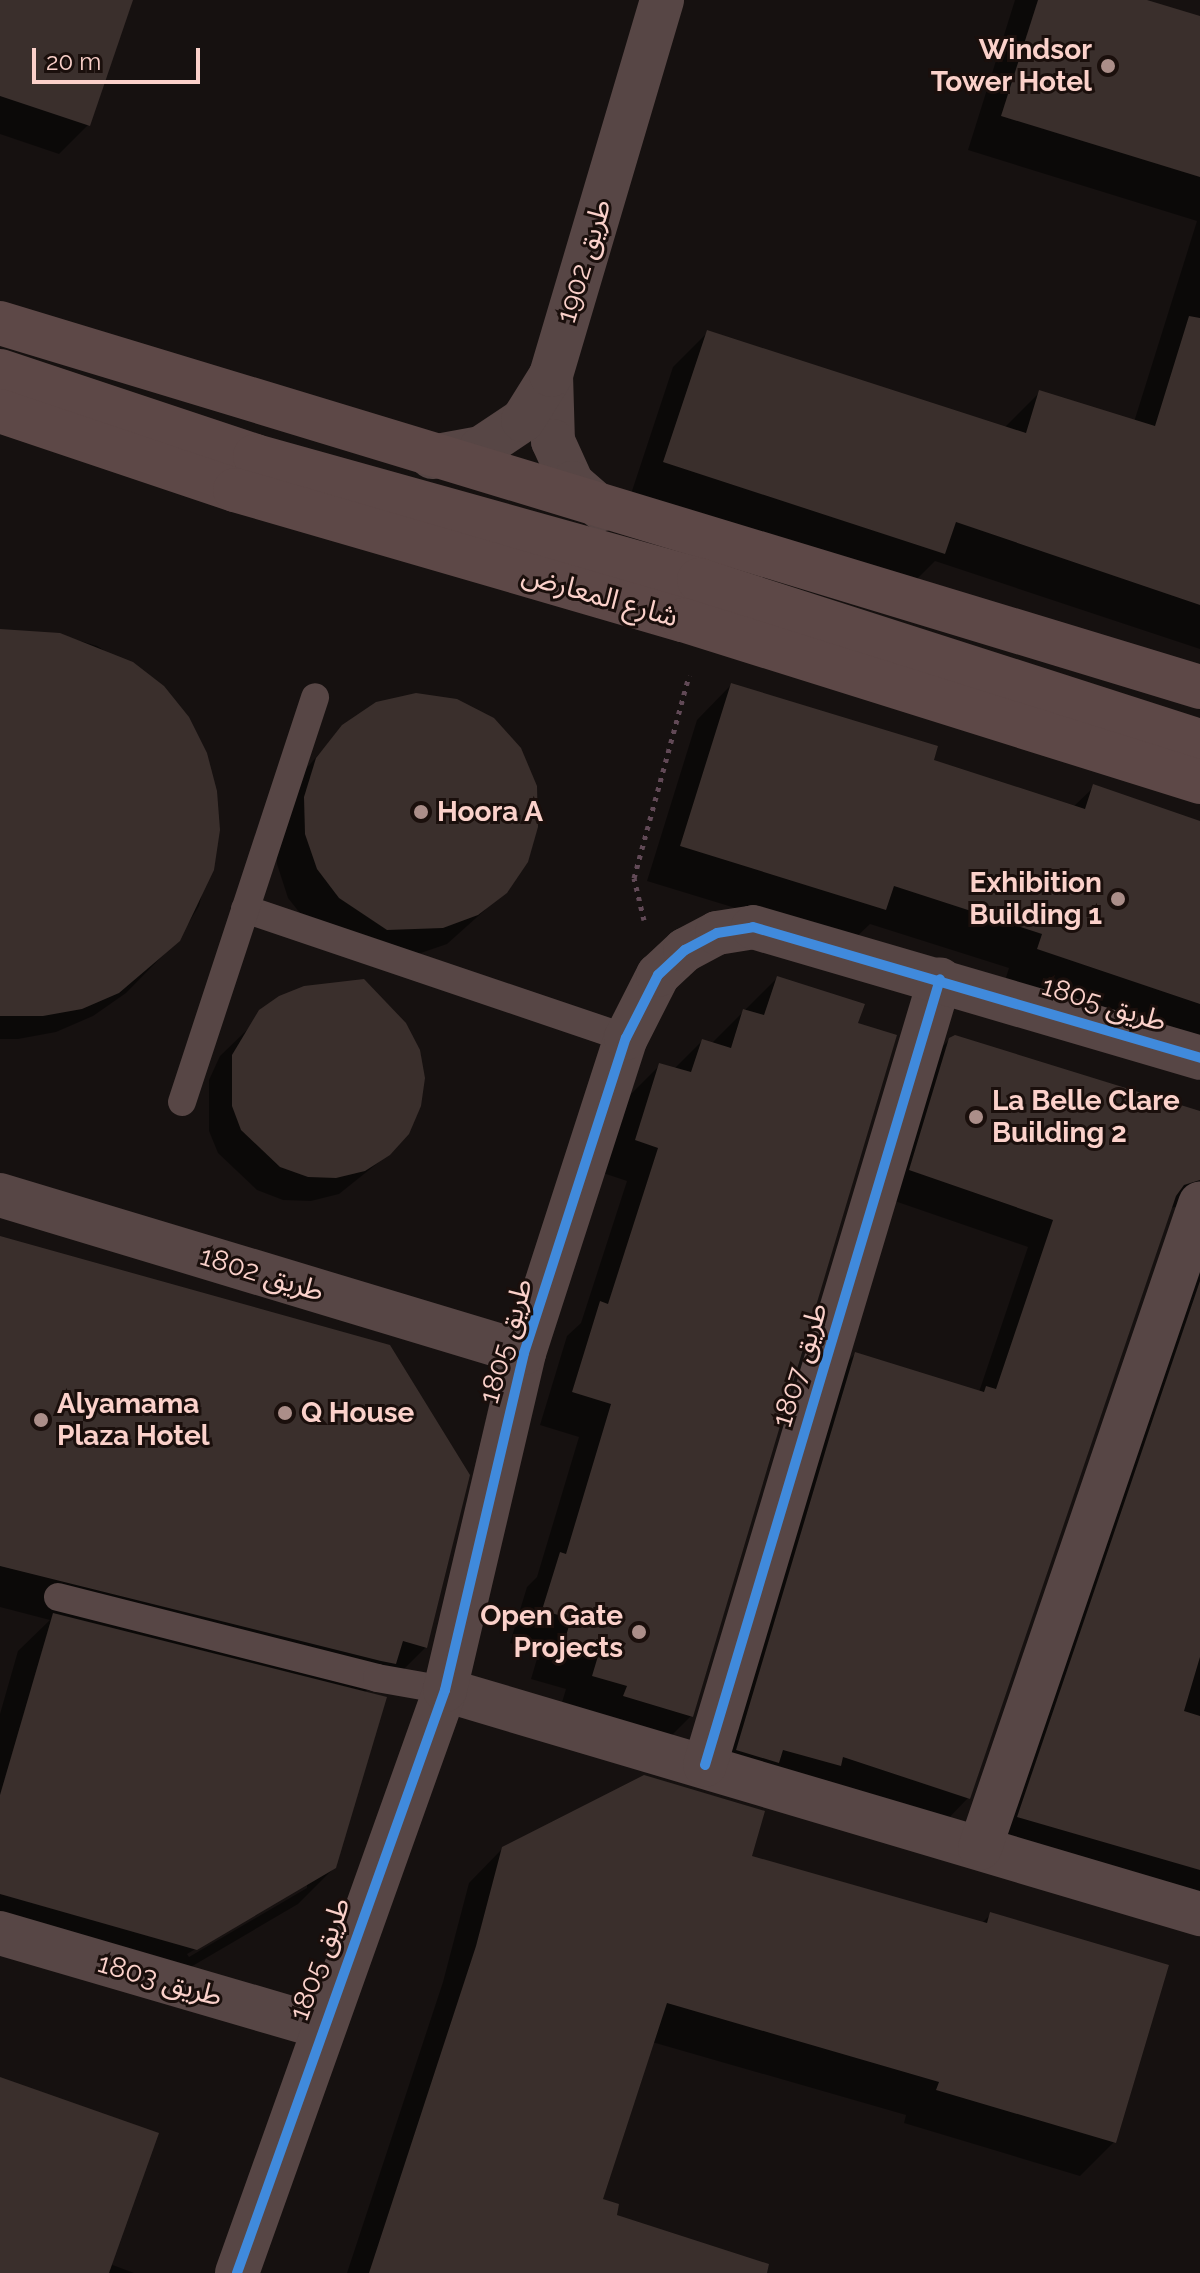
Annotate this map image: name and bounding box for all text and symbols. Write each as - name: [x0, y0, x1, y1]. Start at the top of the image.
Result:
- scale bar: [36, 32, 204, 82]
- place label: Windsor Tower Hotel: [930, 33, 1092, 99]
- text: 20 m: [46, 47, 101, 76]
- marker: Windsor Tower Hotel: [1099, 57, 1117, 75]
- street label: طريق 1902: [549, 195, 619, 327]
- street label: شارع المعارض: [518, 558, 682, 634]
- place label: Hoora A: [437, 795, 544, 829]
- marker: Hoora A: [412, 803, 430, 821]
- place label: Exhibition Building 1: [969, 866, 1102, 932]
- marker: Exhibition Building 1: [1109, 890, 1127, 908]
- street label: طريق 1805: [1038, 969, 1170, 1039]
- place label: La Belle Clare Building 2: [992, 1084, 1180, 1150]
- marker: La Belle Clare Building 2: [967, 1108, 985, 1126]
- street label: طريق 1802: [196, 1239, 328, 1309]
- street label: طريق 1805: [472, 1275, 540, 1407]
- street label: طريق 1807: [765, 1299, 835, 1431]
- place label: Alyamama Plaza Hotel: [57, 1387, 210, 1453]
- place label: Q House: [301, 1396, 414, 1430]
- marker: Q House: [276, 1404, 294, 1422]
- marker: Alyamama Plaza Hotel: [32, 1411, 50, 1429]
- place label: Open Gate Projects: [480, 1599, 623, 1665]
- marker: Open Gate Projects: [630, 1623, 648, 1641]
- street label: طريق 1805: [282, 1893, 358, 2025]
- street label: طريق 1803: [94, 1946, 226, 2014]

